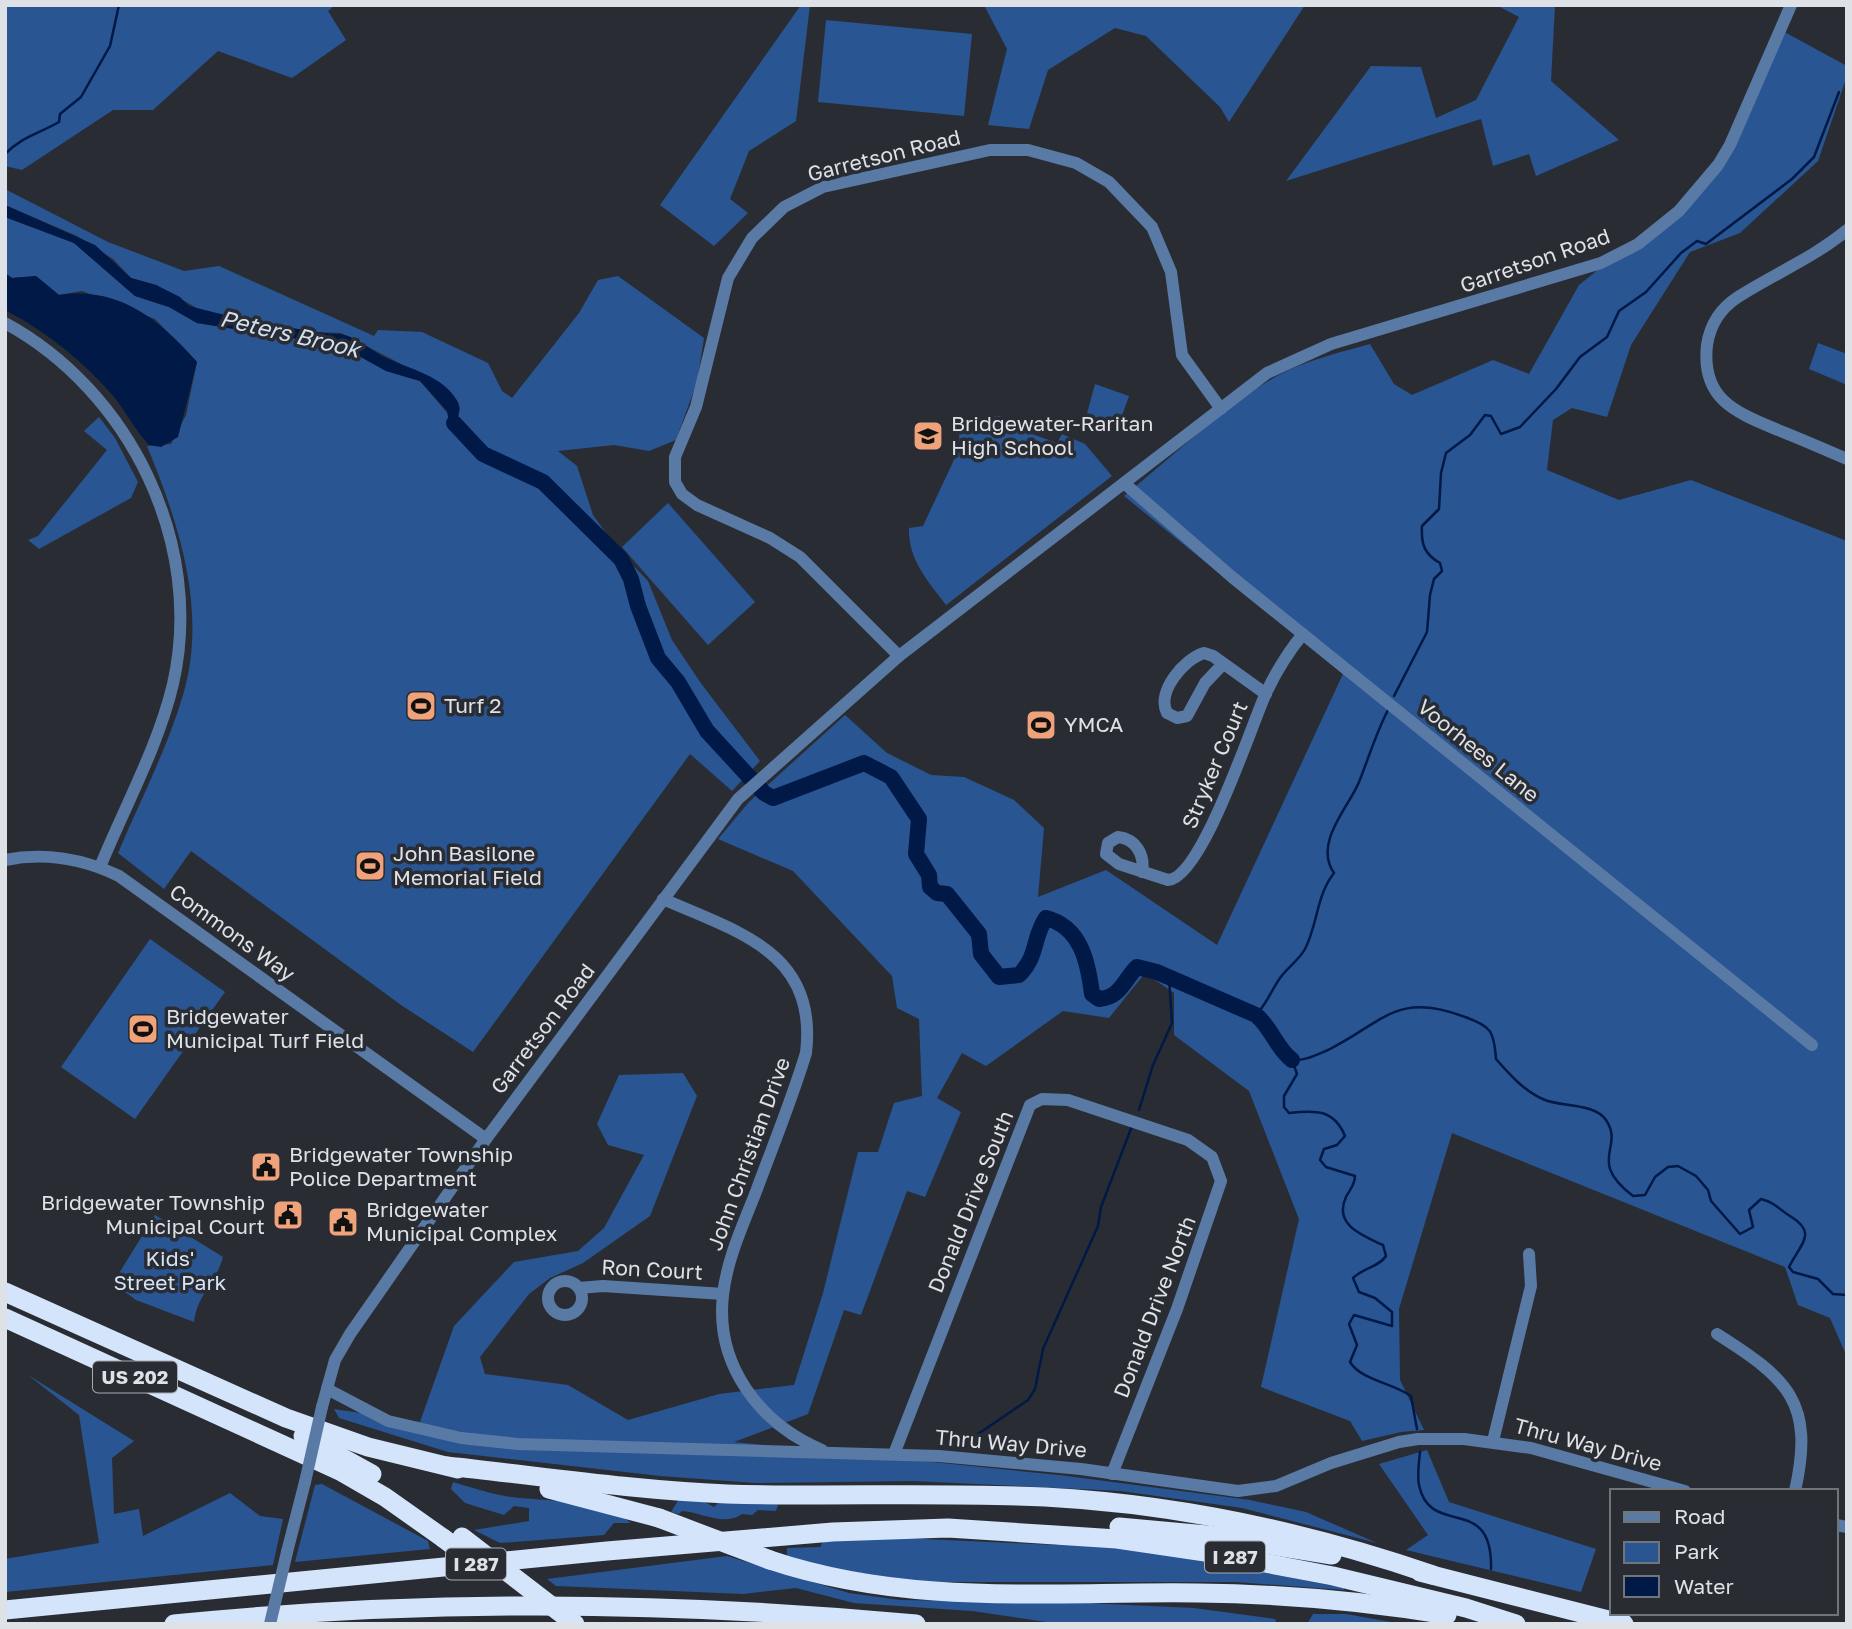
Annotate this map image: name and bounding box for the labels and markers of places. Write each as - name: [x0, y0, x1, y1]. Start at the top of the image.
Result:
- place label: Bridgewater-Raritan High School: [951, 410, 1153, 460]
- school or university icon: Bridgewater-Raritan High School: [911, 419, 945, 453]
- sports icon: Turf 2: [404, 689, 438, 723]
- place label: Turf 2: [444, 692, 502, 718]
- sports icon: YMCA: [1024, 708, 1058, 742]
- place label: YMCA: [1064, 711, 1123, 737]
- place label: John Basilone Memorial Field: [393, 840, 542, 890]
- sports icon: John Basilone Memorial Field: [353, 849, 387, 883]
- place label: Bridgewater Municipal Turf Field: [166, 1003, 364, 1053]
- sports icon: Bridgewater Municipal Turf Field: [126, 1012, 160, 1046]
- place label: Bridgewater Township Police Department: [289, 1141, 513, 1191]
- public building icon: Bridgewater Township Police Department: [249, 1150, 283, 1184]
- place label: Bridgewater Township Municipal Court: [41, 1189, 265, 1239]
- place label: Bridgewater Municipal Complex: [366, 1196, 558, 1246]
- public building icon: Bridgewater Township Municipal Court: [271, 1198, 305, 1232]
- public building icon: Bridgewater Municipal Complex: [326, 1205, 360, 1239]

